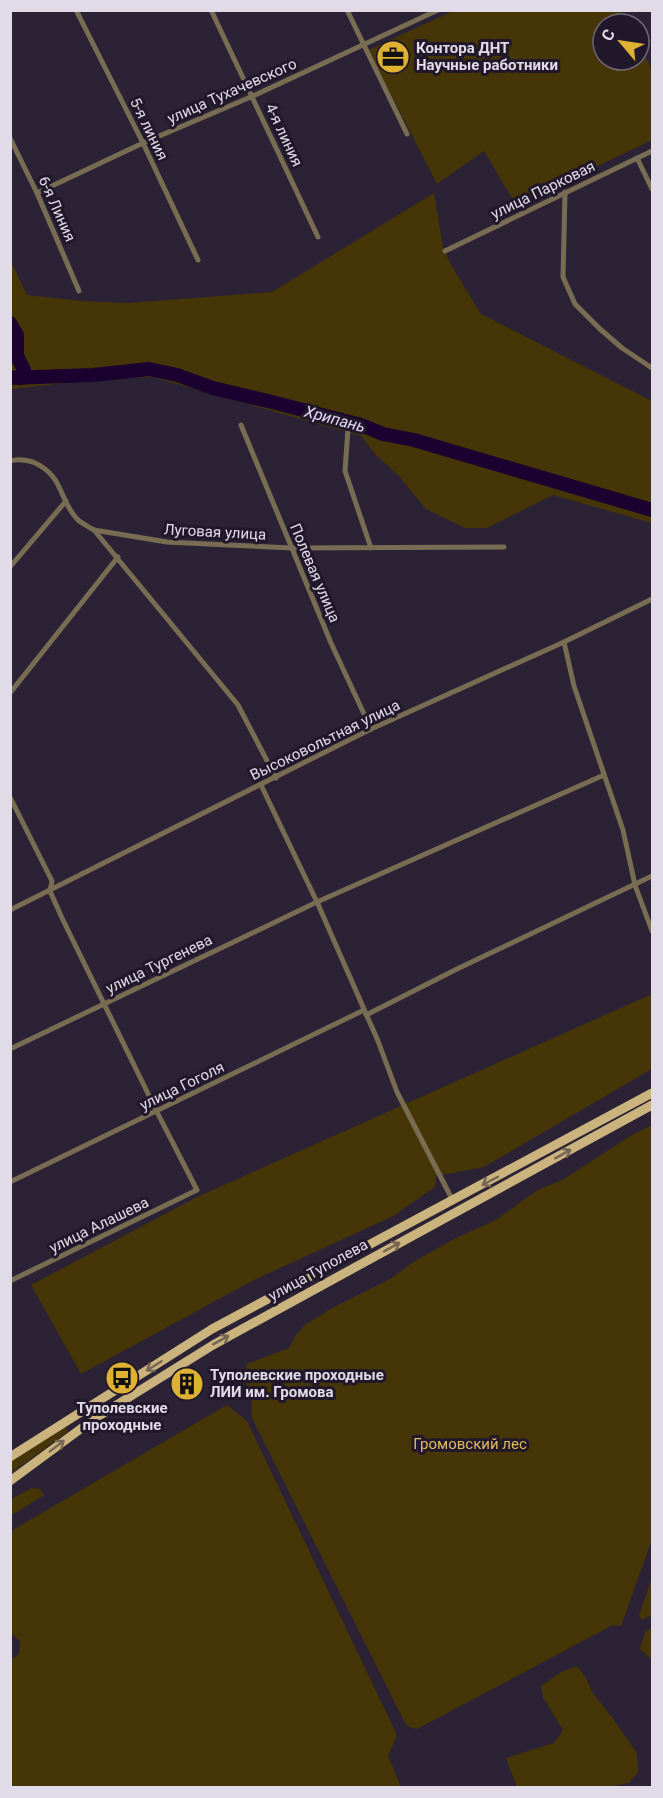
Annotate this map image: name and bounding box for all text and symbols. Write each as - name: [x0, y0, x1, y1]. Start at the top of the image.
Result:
- north arrow: [591, 12, 651, 72]
- text: С: [597, 26, 619, 44]
- office icon: Контора ДНТ Научные работники: [375, 39, 411, 75]
- place label: Контора ДНТ Научные работники: [416, 39, 558, 74]
- street label: улица Тухачевского: [165, 54, 299, 128]
- street label: 5-я линия: [126, 95, 172, 163]
- street label: 4-я линия: [262, 101, 306, 169]
- street label: улица Парковая: [488, 157, 598, 223]
- street label: 6-я Линия: [35, 174, 79, 244]
- water label: Хрипань: [302, 402, 368, 436]
- street label: Луговая улица: [163, 520, 267, 544]
- street label: Полевая улица: [286, 521, 344, 625]
- street label: Высоковольтная улица: [247, 696, 403, 784]
- street label: улица Тургенева: [103, 930, 215, 998]
- street label: улица Гоголя: [137, 1058, 227, 1114]
- one-way arrow: [554, 1148, 572, 1159]
- one-way arrow: [482, 1175, 499, 1187]
- street label: улица Алашева: [46, 1193, 152, 1257]
- street label: улица Туполева: [265, 1235, 371, 1305]
- one-way arrow: [383, 1241, 400, 1253]
- one-way arrow: [212, 1334, 229, 1346]
- one-way arrow: [145, 1359, 162, 1372]
- bus stop icon: Туполевские проходные: [104, 1360, 140, 1396]
- building icon: Туполевские проходные ЛИИ им. Громова: [169, 1366, 205, 1402]
- place label: Туполевские проходные ЛИИ им. Громова: [210, 1366, 384, 1401]
- place label: Туполевские проходные: [76, 1399, 168, 1434]
- park label: Громовский лес: [413, 1435, 527, 1453]
- one-way arrow: [49, 1440, 65, 1453]

